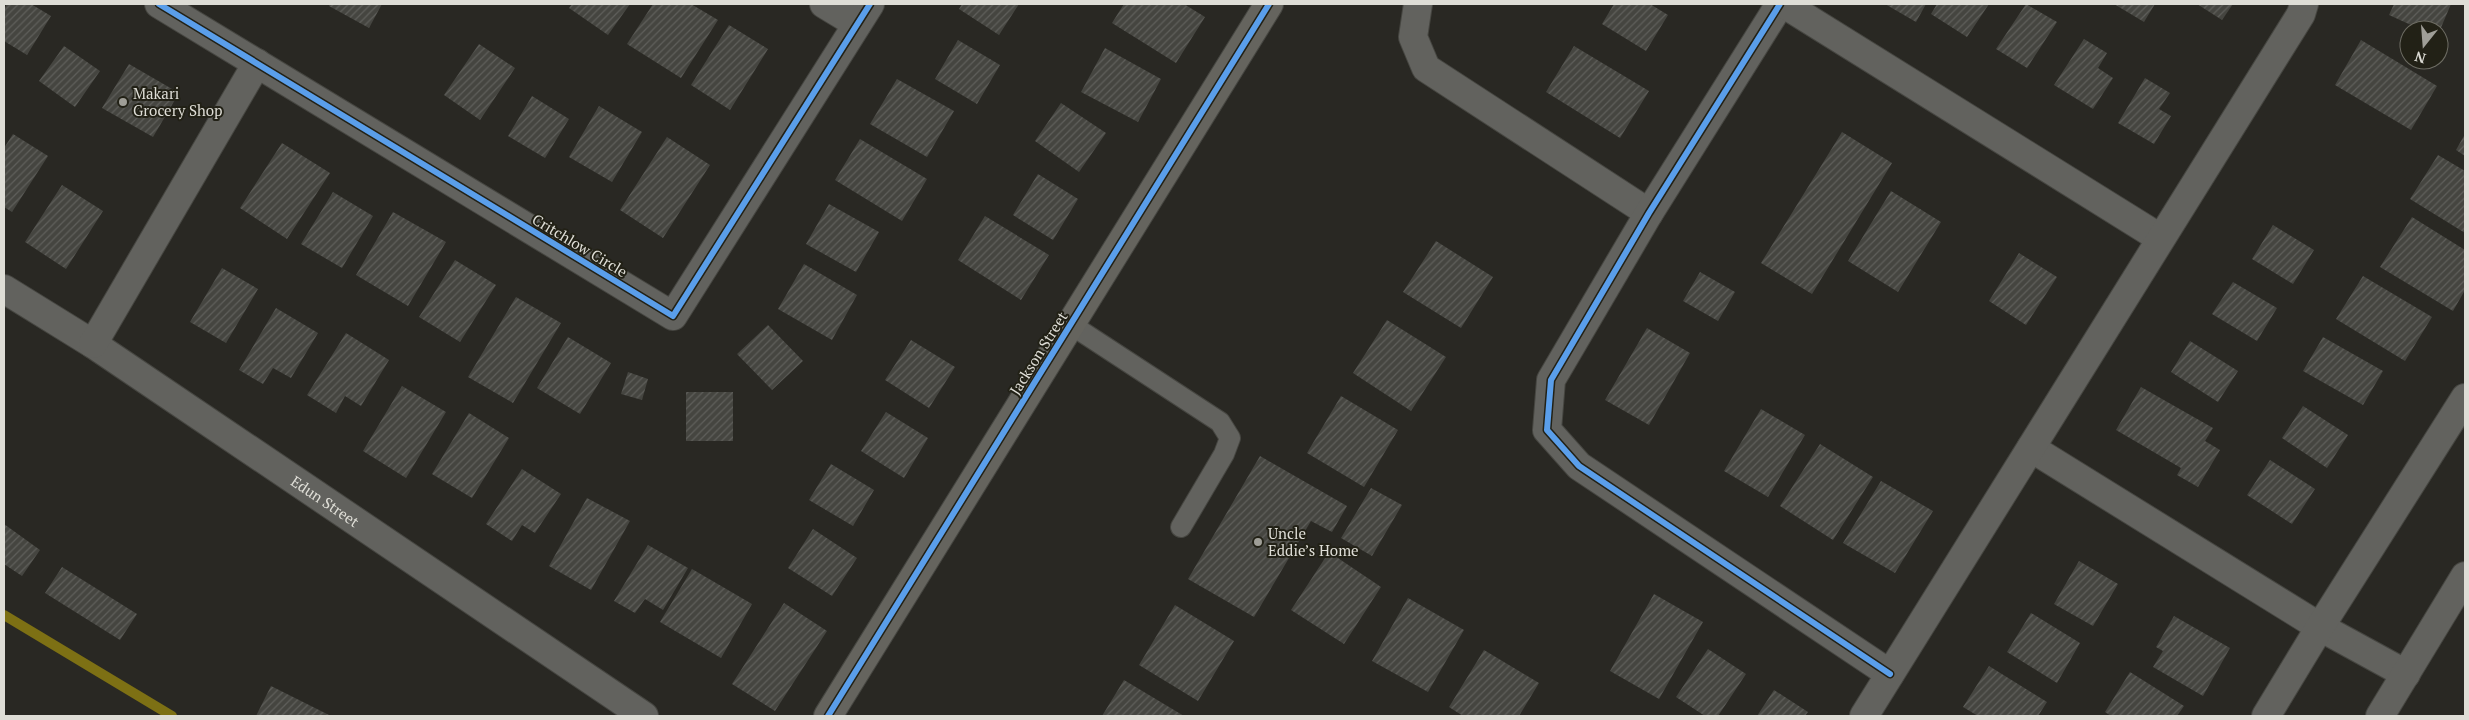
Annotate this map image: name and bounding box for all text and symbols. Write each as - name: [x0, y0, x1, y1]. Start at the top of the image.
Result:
- north arrow: [2399, 20, 2449, 70]
- text: N: [2412, 47, 2428, 69]
- place label: Makari Grocery Shop: [133, 83, 223, 120]
- marker: Makari Grocery Shop: [117, 96, 129, 108]
- street label: Critchlow Circle: [529, 209, 631, 281]
- street label: Jackson Street: [1004, 307, 1072, 398]
- street label: Edun Street: [287, 471, 364, 531]
- place label: Uncle Eddie’s Home: [1268, 523, 1359, 560]
- marker: Uncle Eddie’s Home: [1252, 536, 1264, 548]

